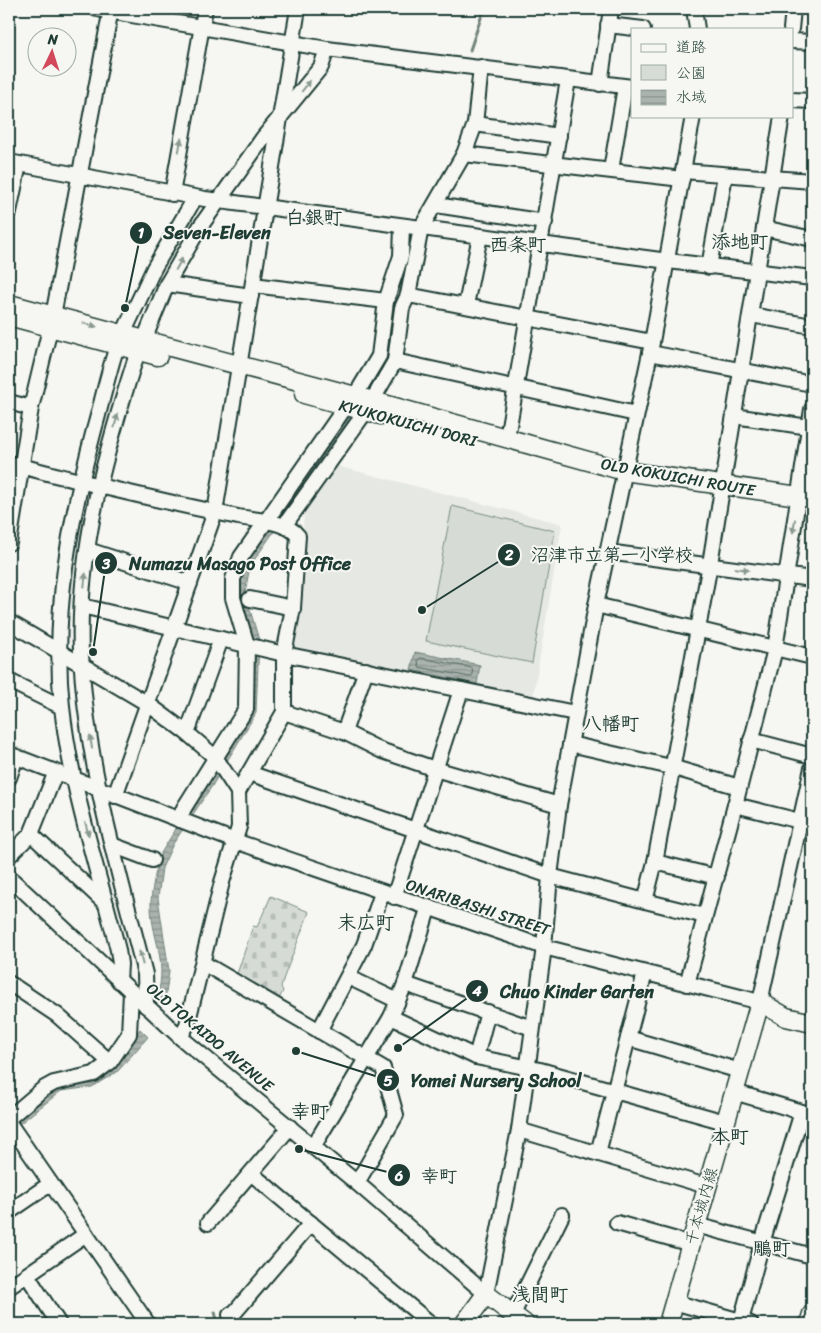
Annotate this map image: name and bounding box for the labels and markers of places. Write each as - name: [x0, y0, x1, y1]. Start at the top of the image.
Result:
- callout: Seven-Eleven: [128, 216, 281, 249]
- callout: 沼津市立第一小学校: [496, 538, 703, 571]
- callout: Numazu Masago Post Office: [93, 547, 362, 580]
- callout: Chuo Kinder Garten: [465, 975, 665, 1008]
- callout: Yomei Nursery School: [375, 1064, 591, 1097]
- callout: 幸町: [386, 1159, 467, 1192]

